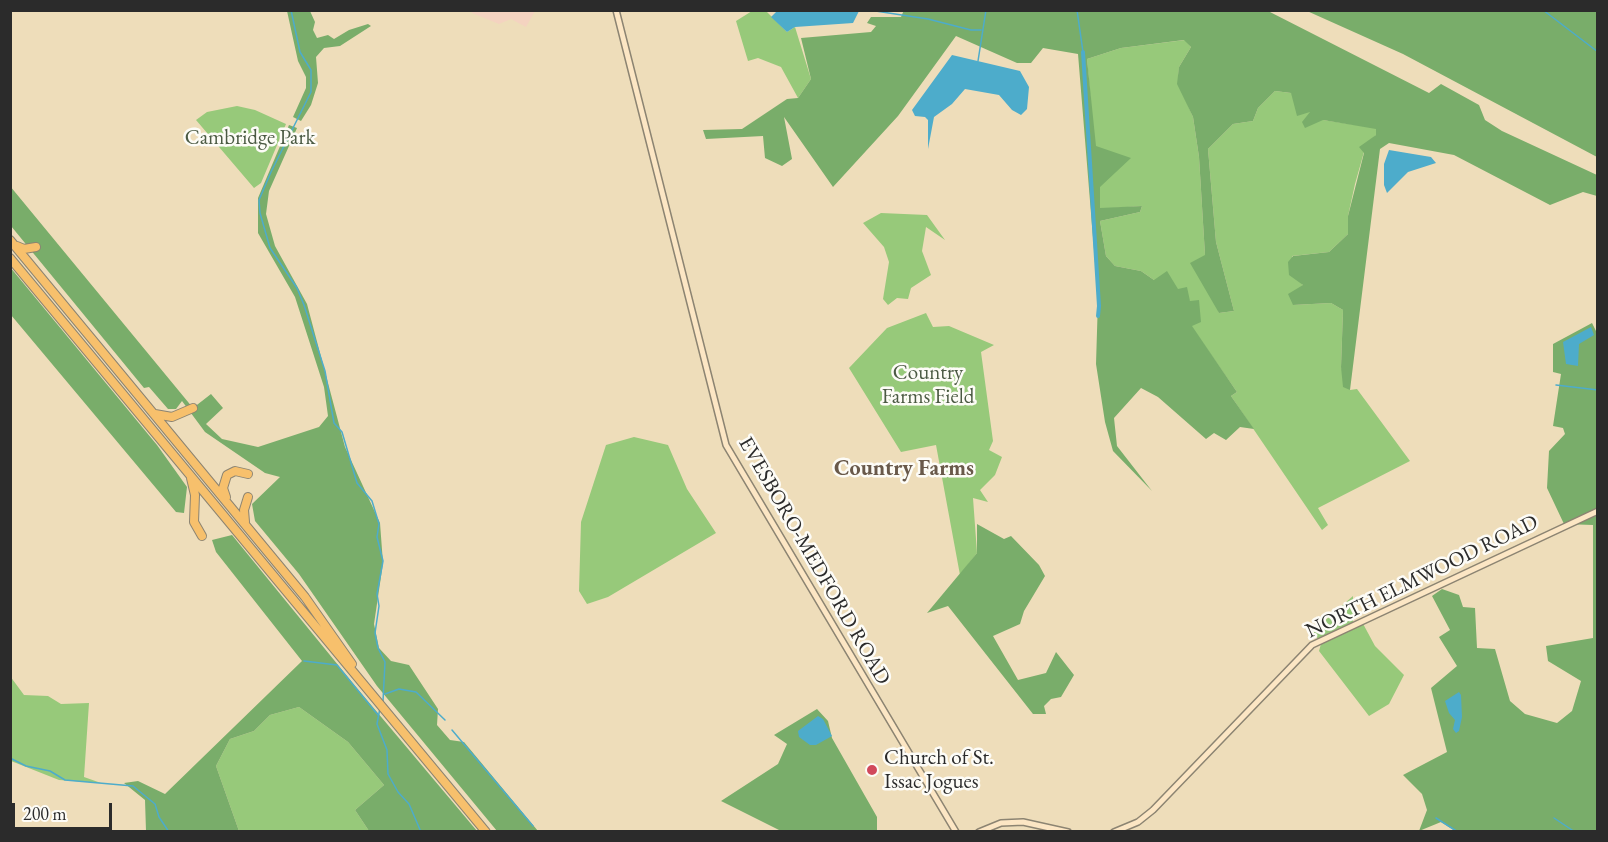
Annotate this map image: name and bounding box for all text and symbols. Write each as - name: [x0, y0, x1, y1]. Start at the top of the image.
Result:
- park label: Cambridge Park: [185, 125, 315, 151]
- park label: Country Farms Field: [882, 360, 974, 410]
- street label: EVESBORO-MEDFORD ROAD: [733, 433, 895, 689]
- district label: Country Farms: [834, 456, 974, 482]
- street label: NORTH ELMWOOD ROAD: [1302, 510, 1542, 644]
- place label: Church of St. Issac Jogues: [884, 745, 994, 795]
- marker: Church of St. Issac Jogues: [865, 763, 879, 777]
- scale bar: [15, 791, 116, 829]
- text: 200 m: [23, 802, 67, 825]

